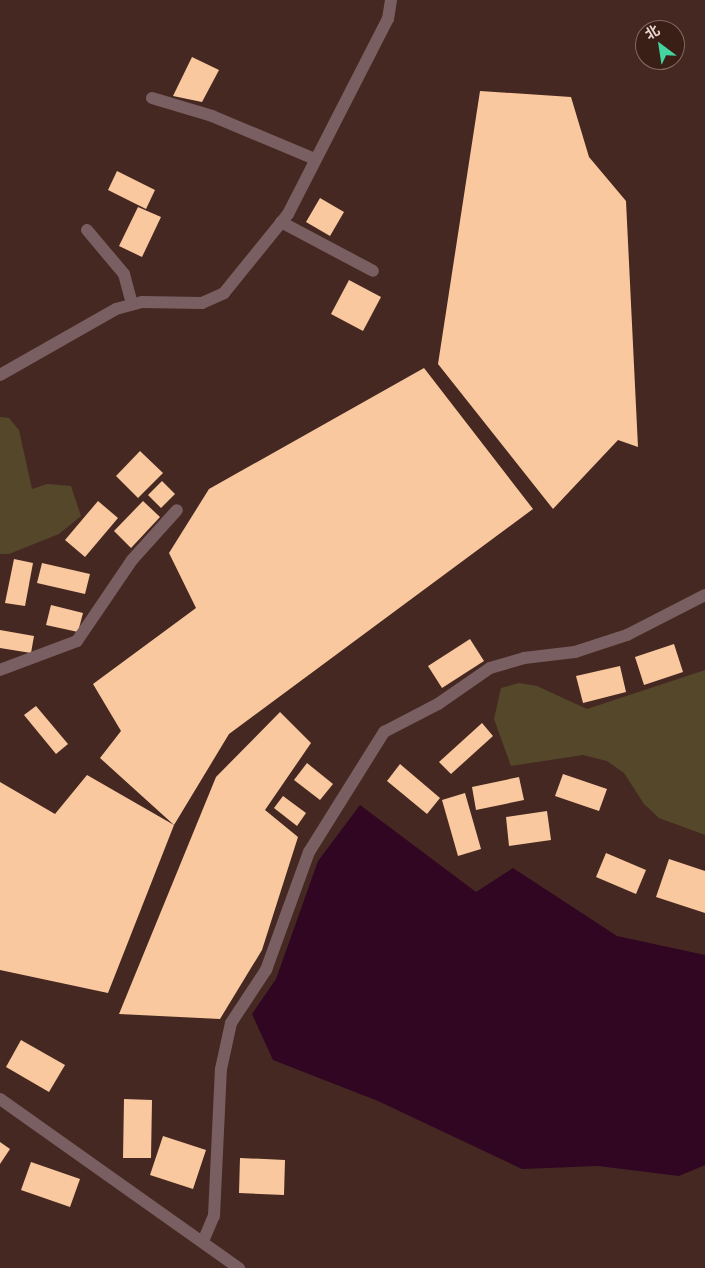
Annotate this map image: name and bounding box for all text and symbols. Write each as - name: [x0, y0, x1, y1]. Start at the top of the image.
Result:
- north arrow: [635, 20, 685, 70]
- text: 北: [642, 22, 663, 43]

